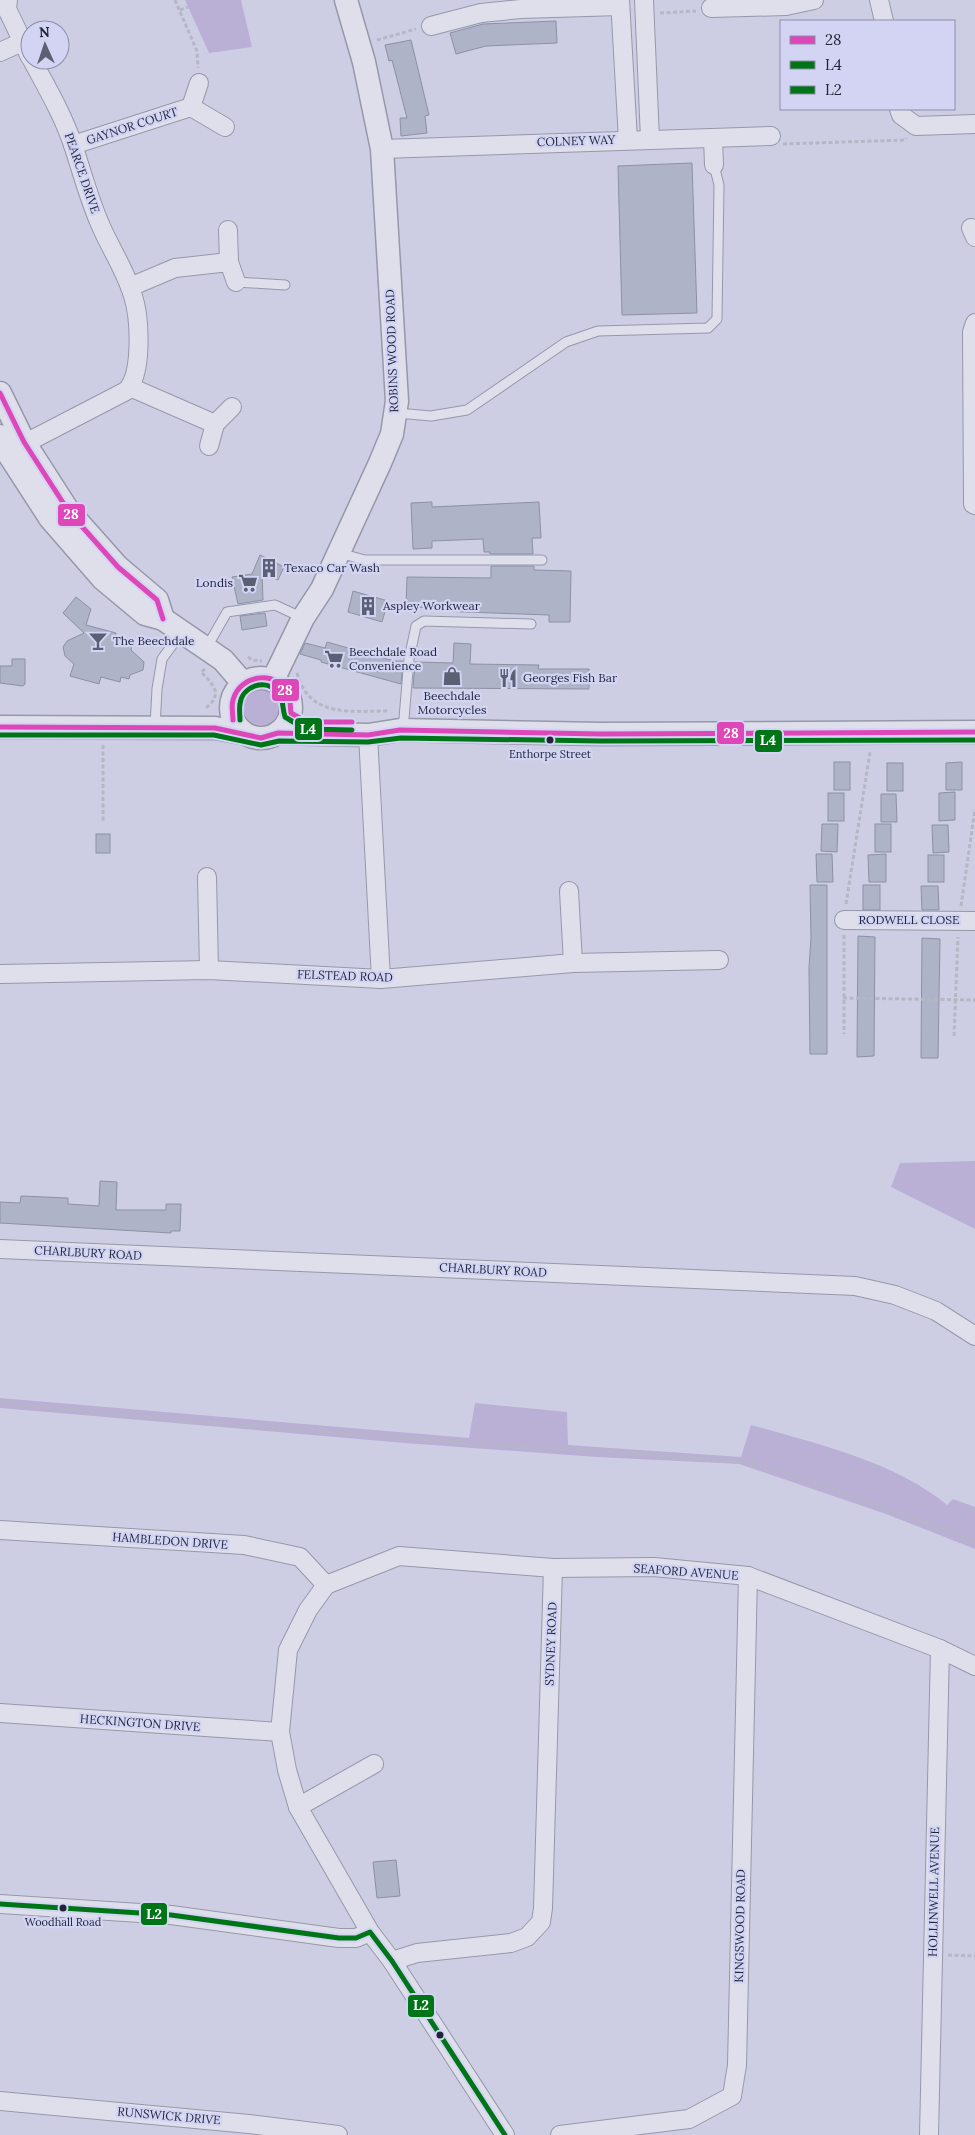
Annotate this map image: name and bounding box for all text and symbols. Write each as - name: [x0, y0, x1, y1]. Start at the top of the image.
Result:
- north arrow: [20, 20, 70, 70]
- legend: [780, 20, 955, 110]
- text: N: [38, 23, 50, 41]
- text: 28: [825, 30, 842, 49]
- text: L4: [825, 55, 842, 74]
- text: L2: [825, 80, 842, 99]
- street label: GAYNOR COURT: [84, 104, 180, 147]
- street label: PEARCE DRIVE: [62, 130, 103, 215]
- street label: COLNEY WAY: [537, 132, 616, 149]
- street label: ROBINS WOOD ROAD: [382, 289, 401, 413]
- line badge: 28: [57, 503, 86, 527]
- text: 28: [63, 505, 79, 523]
- building icon: Texaco Car Wash: [258, 557, 280, 579]
- place label: Texaco Car Wash: [284, 560, 380, 575]
- supermarket icon: Londis: [237, 572, 259, 594]
- place label: Londis: [196, 575, 233, 590]
- building icon: Aspley Workwear: [357, 595, 379, 617]
- place label: Aspley Workwear: [382, 598, 481, 613]
- bar icon: The Beechdale: [87, 630, 109, 652]
- place label: The Beechdale: [113, 633, 195, 648]
- place label: Beechdale Road Convenience: [349, 644, 437, 673]
- supermarket icon: Beechdale Road Convenience: [323, 648, 345, 670]
- shop icon: Beechdale Motorcycles: [441, 665, 463, 687]
- restaurant icon: Georges Fish Bar: [497, 667, 519, 689]
- place label: Georges Fish Bar: [523, 670, 618, 685]
- line badge: 28: [271, 678, 300, 702]
- text: 28: [277, 681, 293, 699]
- place label: Beechdale Motorcycles: [418, 688, 487, 717]
- line badge: L4: [294, 717, 323, 741]
- text: L4: [300, 720, 317, 738]
- line badge: 28: [716, 721, 745, 745]
- text: 28: [723, 724, 739, 742]
- line badge: L4: [754, 729, 783, 753]
- text: L4: [760, 731, 777, 749]
- marker: Enthorpe Street: [545, 735, 555, 745]
- place label: Enthorpe Street: [509, 747, 592, 761]
- street label: RODWELL CLOSE: [858, 912, 960, 927]
- street label: FELSTEAD ROAD: [297, 966, 393, 985]
- street label: CHARLBURY ROAD: [34, 1242, 142, 1263]
- street label: CHARLBURY ROAD: [439, 1259, 547, 1280]
- street label: HAMBLEDON DRIVE: [112, 1529, 228, 1552]
- street label: SEAFORD AVENUE: [633, 1560, 739, 1583]
- street label: SYDNEY ROAD: [542, 1602, 559, 1686]
- street label: HECKINGTON DRIVE: [79, 1711, 201, 1734]
- street label: HOLLINWELL AVENUE: [925, 1827, 942, 1957]
- street label: KINGSWOOD ROAD: [731, 1869, 748, 1983]
- line badge: L2: [140, 1902, 168, 1926]
- marker: Woodhall Road: [58, 1903, 68, 1913]
- text: L2: [146, 1905, 162, 1923]
- place label: Woodhall Road: [25, 1915, 102, 1929]
- line badge: L2: [407, 1994, 435, 2018]
- text: L2: [413, 1996, 429, 2014]
- unlabelled marker: [435, 2030, 445, 2040]
- street label: RUNSWICK DRIVE: [117, 2104, 221, 2127]

